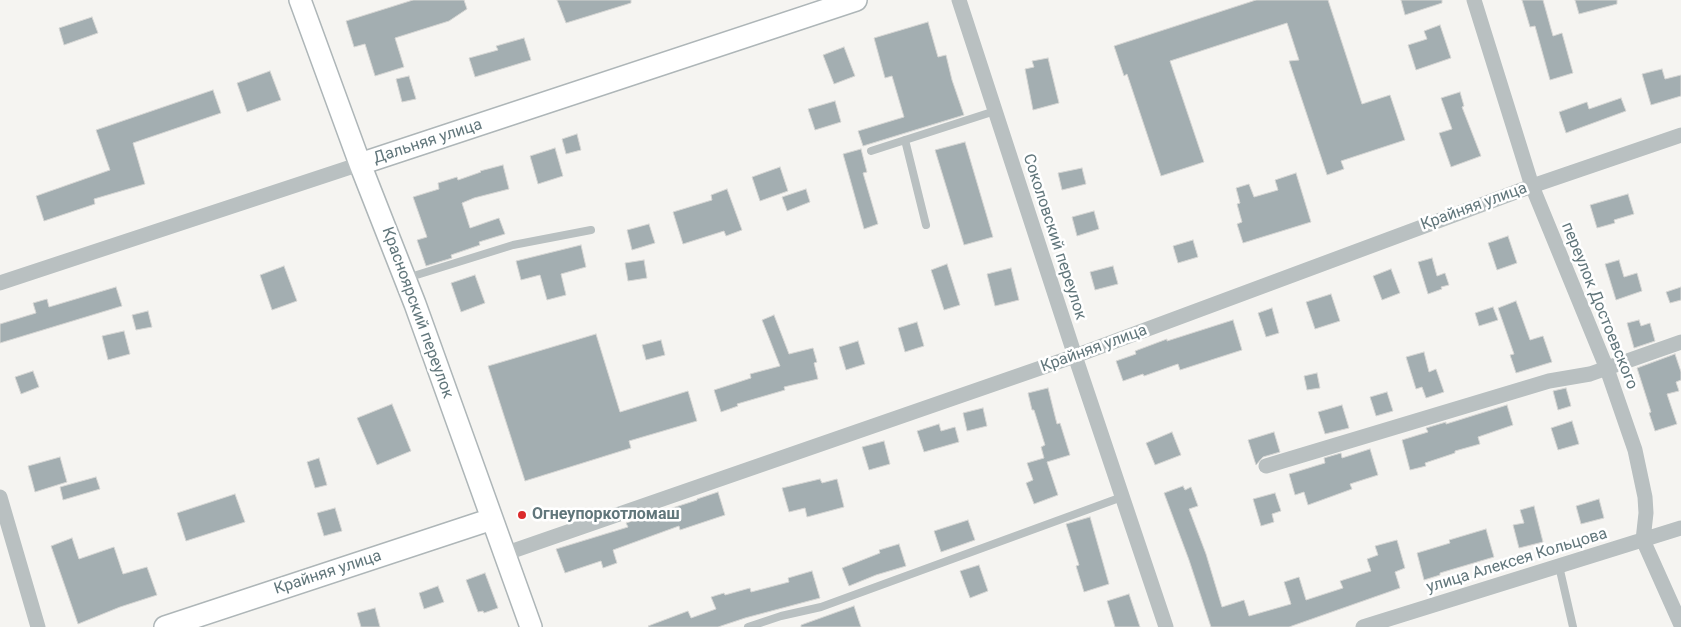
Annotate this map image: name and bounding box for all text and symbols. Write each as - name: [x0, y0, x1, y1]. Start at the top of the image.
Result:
- street label: Дальняя улица: [371, 115, 485, 169]
- street label: Соколовский переулок: [1018, 152, 1090, 322]
- street label: Крайняя улица: [1418, 179, 1530, 235]
- street label: переулок Достоевского: [1557, 220, 1641, 392]
- street label: Красноярский переулок: [377, 225, 457, 401]
- street label: Крайняя улица: [1038, 321, 1150, 377]
- place label: Огнеупоркотломаш: [532, 505, 680, 525]
- marker: Огнеупоркотломаш: [516, 509, 528, 521]
- street label: улица Алексея Кольцова: [1424, 524, 1610, 598]
- street label: Крайняя улица: [272, 547, 384, 599]

